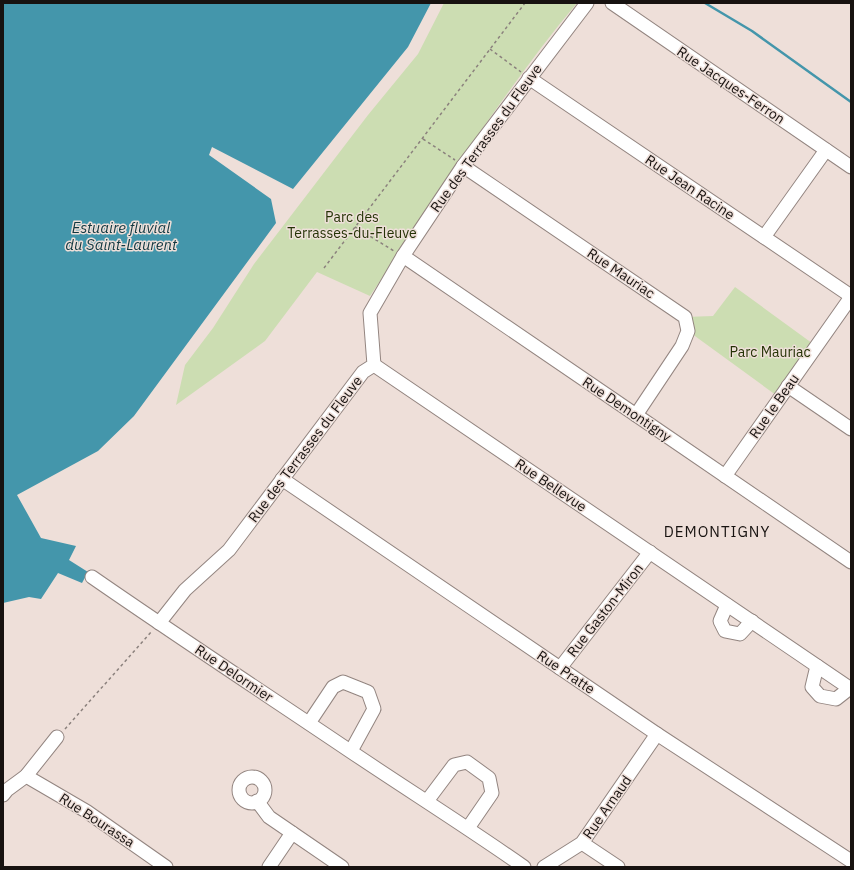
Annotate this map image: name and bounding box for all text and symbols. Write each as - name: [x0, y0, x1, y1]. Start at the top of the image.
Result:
- street label: Rue Jacques-Ferron: [673, 42, 789, 128]
- street label: Rue des Terrasses du Fleuve: [426, 60, 546, 216]
- street label: Rue Jean Racine: [642, 150, 738, 224]
- park label: Parc des Terrasses-du-Fleuve: [287, 208, 417, 242]
- water label: Estuaire fluvial du Saint-Laurent: [65, 218, 178, 254]
- street label: Rue Mauriac: [584, 244, 658, 302]
- park label: Parc Mauriac: [729, 343, 811, 361]
- street label: Rue le Beau: [745, 370, 803, 442]
- street label: Rue des Terrasses du Fleuve: [244, 372, 366, 526]
- street label: Rue Demontigny: [579, 373, 675, 445]
- street label: Rue Bellevue: [512, 455, 590, 516]
- district label: DEMONTIGNY: [664, 522, 770, 541]
- street label: Rue Gaston-Miron: [563, 560, 647, 660]
- street label: Rue Delormier: [192, 640, 276, 706]
- street label: Rue Pratte: [534, 646, 599, 698]
- street label: Rue Arnaud: [579, 772, 635, 842]
- street label: Rue Bourassa: [56, 789, 139, 851]

